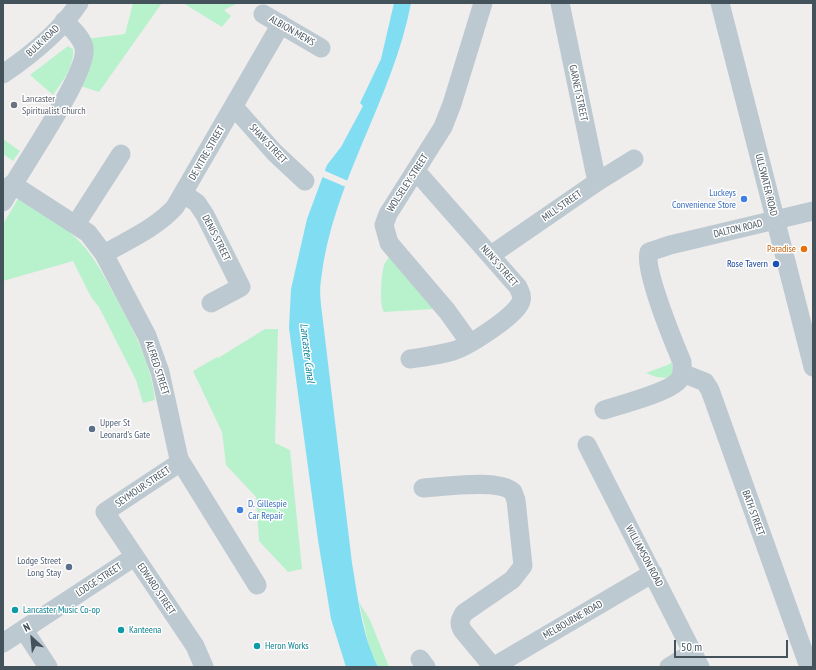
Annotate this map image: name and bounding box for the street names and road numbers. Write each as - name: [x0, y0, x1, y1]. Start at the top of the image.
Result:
- street label: ALBION MEWS: [267, 13, 317, 49]
- street label: BULK ROAD: [24, 23, 62, 59]
- street label: GARNET STREET: [566, 64, 590, 122]
- street label: SHAW STREET: [247, 122, 289, 166]
- street label: DE VITRE STREET: [187, 124, 227, 182]
- street label: WOLSELEY STREET: [385, 152, 431, 214]
- street label: ULLSWATER ROAD: [752, 153, 780, 217]
- street label: MILL STREET: [540, 188, 584, 224]
- street label: DENIS STREET: [199, 213, 233, 263]
- street label: DALTON ROAD: [712, 218, 764, 240]
- street label: NUN'S STREET: [478, 243, 520, 289]
- street label: ALFRED STREET: [143, 339, 171, 397]
- street label: SEYMOUR STREET: [113, 464, 173, 510]
- street label: BATH STREET: [739, 489, 767, 537]
- street label: WILLIAMSON ROAD: [623, 523, 665, 589]
- street label: LODGE STREET: [74, 561, 124, 599]
- street label: EDWARD STREET: [134, 561, 178, 617]
- street label: MELBOURNE ROAD: [541, 598, 605, 642]

